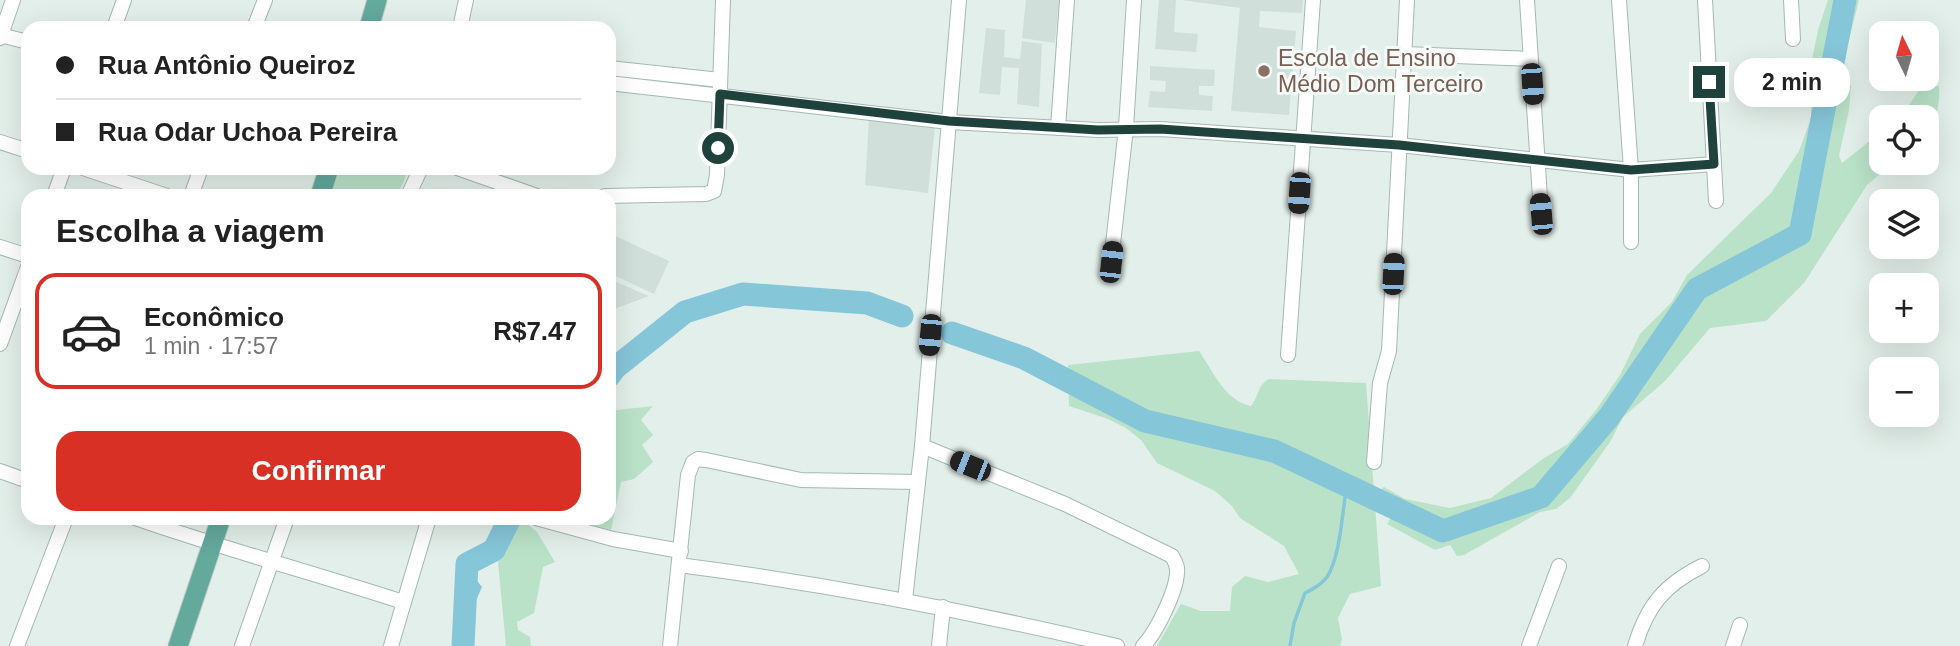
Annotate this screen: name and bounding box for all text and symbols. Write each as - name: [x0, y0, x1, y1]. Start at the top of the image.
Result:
- north arrow: [1869, 21, 1939, 91]
- map controls: [1869, 21, 1939, 427]
- place label: Escola de Ensino Médio Dom Terceiro: [1278, 45, 1483, 97]
- text: Rua Antônio Queiroz: [98, 50, 356, 80]
- callout: 2 min: [1734, 57, 1849, 106]
- car: [1521, 62, 1544, 106]
- marker: Escola de Ensino Médio Dom Terceiro: [1256, 63, 1272, 79]
- route end: [1693, 66, 1725, 98]
- text: 2 min: [1762, 69, 1822, 95]
- button: locate: [1869, 105, 1939, 175]
- text: Rua Odar Uchoa Pereira: [98, 117, 397, 147]
- route start: [702, 132, 734, 164]
- car: [1288, 171, 1311, 215]
- button: layers: [1869, 189, 1939, 259]
- car: [1529, 192, 1554, 236]
- text: Escolha a viagem: [56, 213, 325, 249]
- car: [1099, 240, 1124, 284]
- car: [1382, 252, 1405, 296]
- button: +: [1869, 273, 1939, 343]
- icon: car: [60, 300, 123, 363]
- text: Econômico: [144, 302, 284, 332]
- car: [918, 313, 943, 357]
- text: R$7.47: [493, 316, 577, 346]
- text: 1 min · 17:57: [144, 333, 278, 359]
- button: −: [1869, 357, 1939, 427]
- button: Confirmar: [56, 431, 581, 511]
- car: [947, 448, 994, 484]

